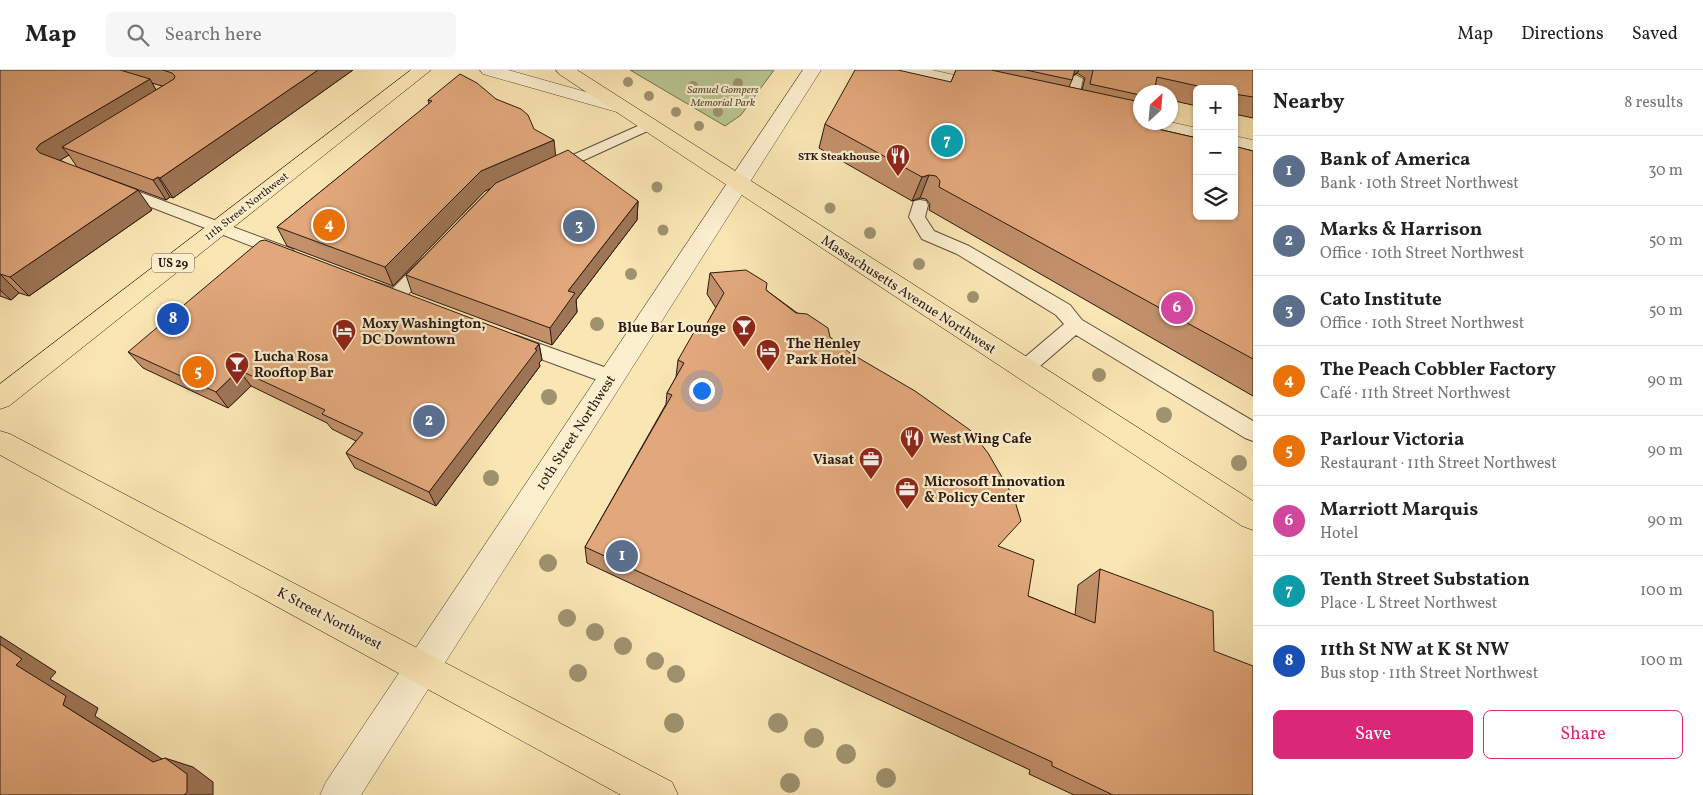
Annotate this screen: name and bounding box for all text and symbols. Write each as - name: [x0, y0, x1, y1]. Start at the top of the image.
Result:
- search box: [106, 12, 456, 57]
- text: Map: [25, 18, 76, 52]
- icon: search: [124, 21, 152, 49]
- text: Search here: [164, 22, 262, 48]
- text: Map: [1457, 22, 1493, 47]
- text: Directions: [1521, 22, 1604, 47]
- text: Saved: [1632, 22, 1678, 47]
- park label: Samuel Gompers Memorial Park: [687, 83, 759, 111]
- north arrow: [1133, 85, 1178, 130]
- map controls: [1193, 85, 1238, 220]
- button: +: [1193, 85, 1238, 130]
- text: Nearby: [1273, 88, 1344, 117]
- text: 8 results: [1624, 92, 1683, 114]
- pin: 7: [931, 122, 963, 160]
- button: −: [1193, 130, 1238, 175]
- restaurant icon: STK Steakhouse: [885, 143, 911, 177]
- text: Bank of America: [1320, 147, 1470, 173]
- place label: STK Steakhouse: [798, 150, 880, 165]
- text: 1: [1286, 160, 1292, 182]
- text: 30 m: [1648, 160, 1683, 182]
- street label: 11th Street Northwest: [202, 169, 292, 245]
- text: Bank · 10th Street Northwest: [1320, 173, 1519, 195]
- button: layers: [1193, 175, 1238, 220]
- pin: 4: [313, 206, 345, 244]
- pin: 3: [563, 207, 595, 245]
- text: Marks & Harrison: [1320, 217, 1482, 243]
- text: 2: [1285, 230, 1293, 252]
- text: 50 m: [1649, 230, 1683, 252]
- street label: Massachusetts Avenue Northwest: [817, 231, 1000, 359]
- text: Office · 10th Street Northwest: [1320, 243, 1524, 265]
- road number: US 29: [152, 254, 194, 272]
- text: Cato Institute: [1320, 287, 1442, 313]
- pin: 6: [1161, 289, 1193, 327]
- pin: 8: [157, 300, 189, 338]
- text: 3: [1285, 300, 1293, 322]
- text: 50 m: [1649, 300, 1683, 322]
- text: Office · 10th Street Northwest: [1320, 313, 1524, 335]
- bar icon: Blue Bar Lounge: [731, 314, 757, 348]
- place label: Moxy Washington, DC Downtown: [362, 315, 485, 350]
- hotel icon: Moxy Washington, DC Downtown: [331, 318, 357, 352]
- place label: Blue Bar Lounge: [618, 319, 726, 338]
- place label: The Henley Park Hotel: [786, 335, 861, 370]
- hotel icon: The Henley Park Hotel: [755, 338, 781, 372]
- place label: Lucha Rosa Rooftop Bar: [254, 348, 334, 383]
- bar icon: Lucha Rosa Rooftop Bar: [224, 351, 250, 385]
- pin: 5: [182, 353, 214, 391]
- text: The Peach Cobbler Factory: [1320, 357, 1556, 383]
- text: 4: [1284, 370, 1294, 392]
- text: 90 m: [1647, 370, 1683, 392]
- street label: 10th Street Northwest: [532, 371, 621, 494]
- your location: [689, 378, 715, 404]
- text: Café · 11th Street Northwest: [1320, 383, 1511, 405]
- pin: 2: [413, 402, 445, 440]
- restaurant icon: West Wing Cafe: [899, 425, 925, 459]
- text: Parlour Victoria: [1320, 427, 1464, 453]
- place label: West Wing Cafe: [930, 430, 1032, 449]
- text: 5: [1285, 440, 1293, 462]
- text: 90 m: [1647, 440, 1683, 462]
- office icon: Viasat: [858, 446, 884, 480]
- place label: Viasat: [813, 451, 854, 470]
- text: Restaurant · 11th Street Northwest: [1320, 453, 1557, 475]
- place label: Microsoft Innovation & Policy Center: [924, 473, 1065, 508]
- office icon: Microsoft Innovation & Policy Center: [894, 476, 920, 510]
- text: Marriott Marquis: [1320, 497, 1478, 523]
- text: 6: [1285, 510, 1293, 532]
- text: 90 m: [1647, 510, 1683, 532]
- text: Hotel: [1320, 523, 1358, 545]
- pin: 1: [606, 537, 638, 575]
- text: Tenth Street Substation: [1320, 567, 1530, 593]
- text: 7: [1285, 580, 1293, 602]
- text: 100 m: [1640, 580, 1683, 602]
- street label: K Street Northwest: [273, 584, 385, 655]
- text: Place · L Street Northwest: [1320, 593, 1498, 615]
- text: 11th St NW at K St NW: [1320, 637, 1509, 663]
- text: 8: [1285, 650, 1293, 672]
- text: 100 m: [1640, 650, 1683, 672]
- text: Bus stop · 11th Street Northwest: [1320, 663, 1538, 685]
- button: Save: [1273, 710, 1473, 759]
- button: Share: [1483, 710, 1683, 759]

